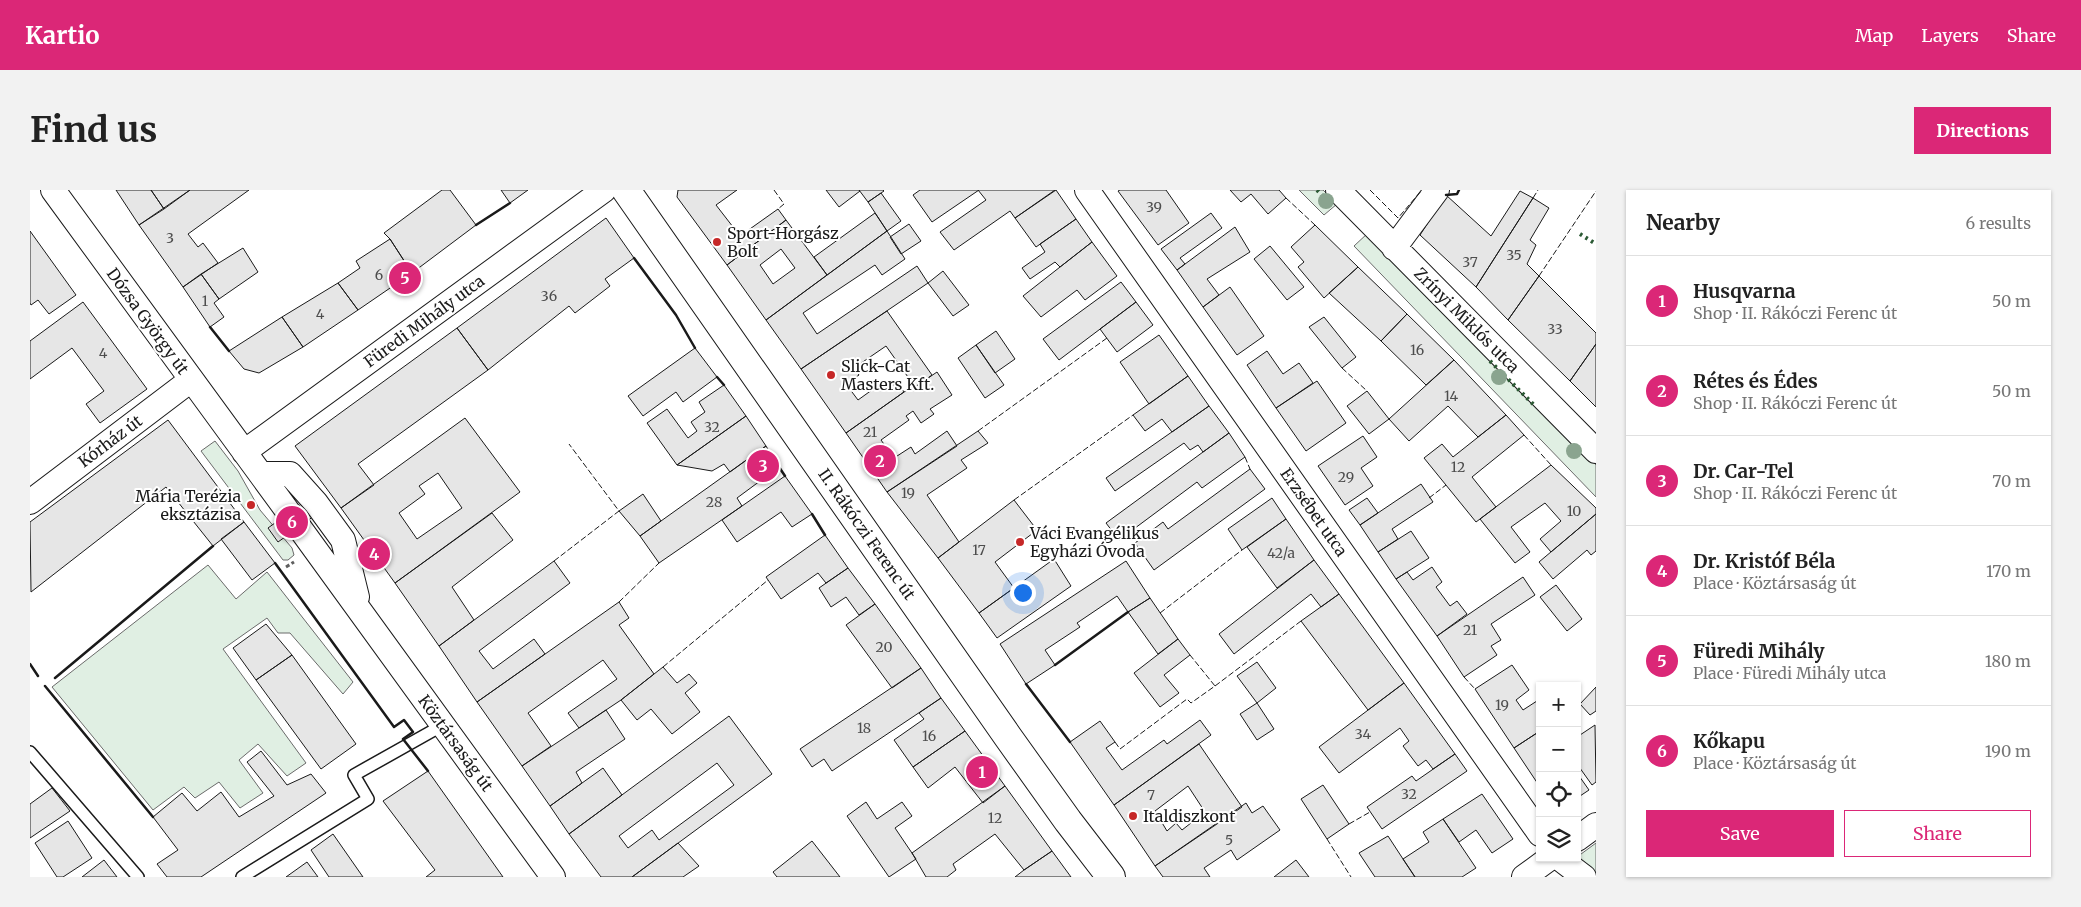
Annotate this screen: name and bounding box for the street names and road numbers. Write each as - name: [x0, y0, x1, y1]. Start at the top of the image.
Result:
- street label: Zrínyi Miklós utca: [1410, 263, 1524, 377]
- street label: Dózsa György út: [103, 264, 194, 379]
- street label: Füredi Mihály utca: [360, 270, 488, 371]
- street label: Kórház út: [74, 410, 147, 472]
- street label: Erzsébet utca: [1276, 464, 1352, 560]
- street label: II. Rákóczi Ferenc út: [814, 465, 920, 604]
- street label: Köztársaság út: [414, 691, 498, 796]

